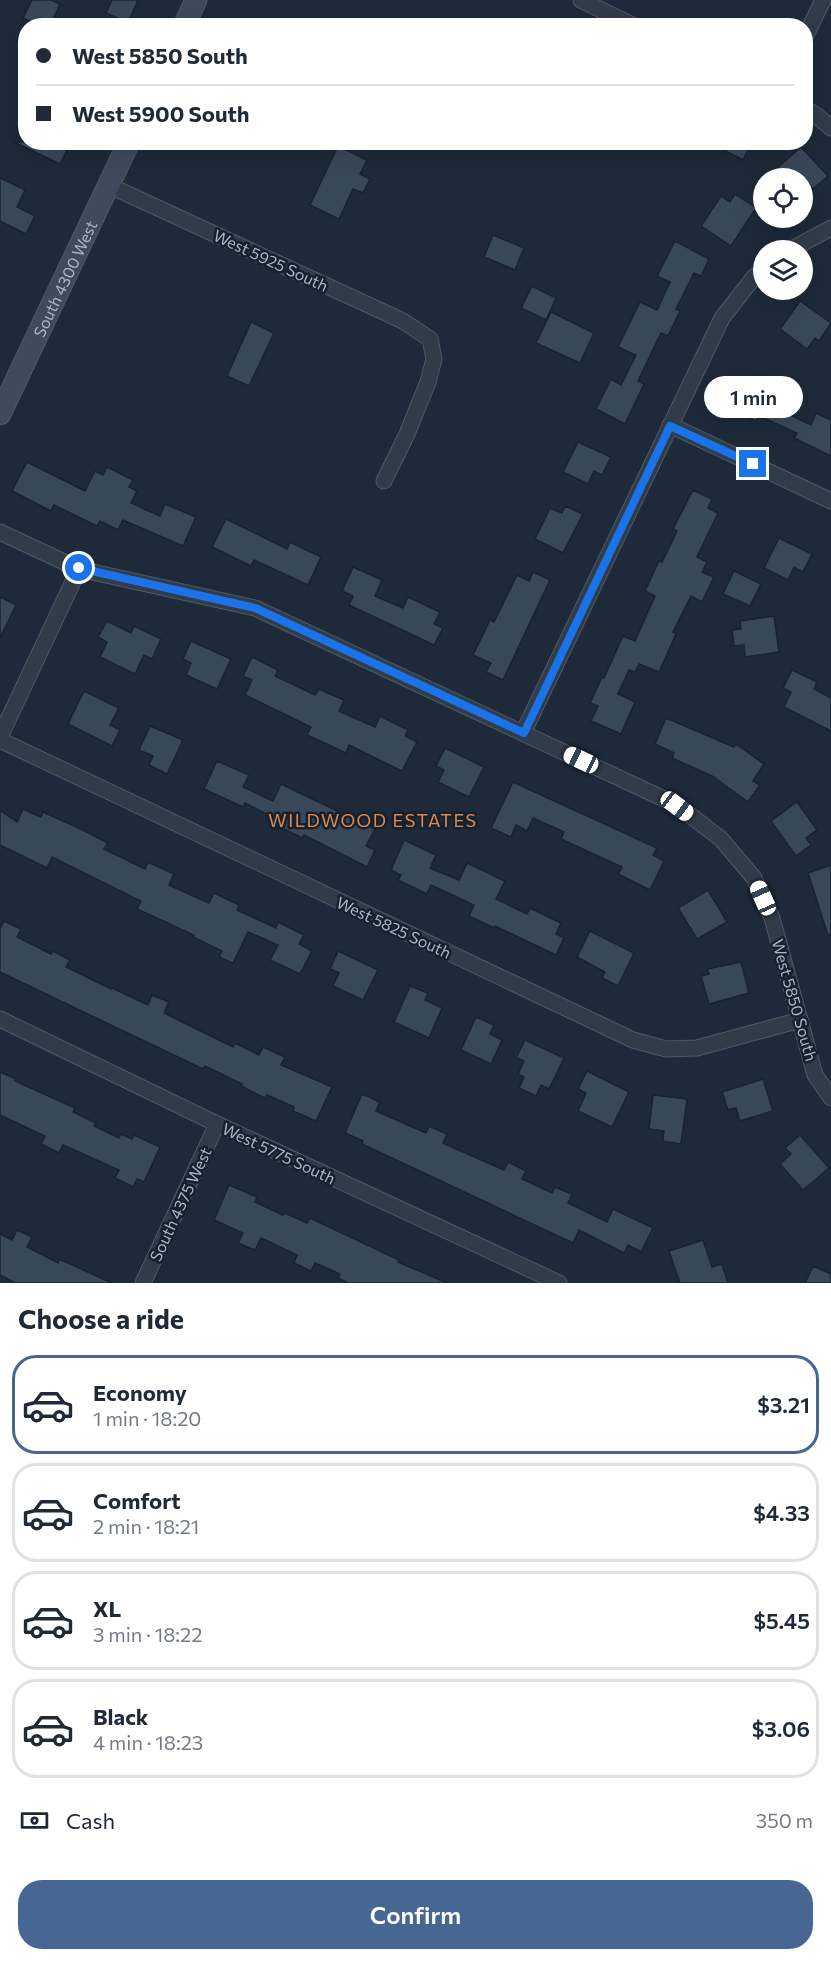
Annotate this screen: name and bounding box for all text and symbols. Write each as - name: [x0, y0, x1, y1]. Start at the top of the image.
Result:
- text: West 5850 South: [72, 42, 248, 69]
- text: West 5900 South: [72, 100, 249, 127]
- map controls: [753, 168, 813, 300]
- button: locate: [753, 168, 813, 228]
- street label: South 4300 West: [29, 217, 100, 340]
- street label: West 5925 South: [211, 225, 331, 295]
- button: layers: [753, 240, 813, 300]
- callout: 1 min: [704, 377, 802, 419]
- text: 1 min: [730, 385, 777, 409]
- route end: [739, 450, 766, 477]
- route start: [65, 554, 92, 581]
- car: [561, 744, 601, 776]
- car: [657, 788, 697, 824]
- district label: WILDWOOD ESTATES: [268, 809, 478, 831]
- car: [747, 878, 779, 918]
- street label: West 5825 South: [334, 892, 454, 962]
- street label: West 5850 South: [769, 937, 821, 1063]
- street label: West 5775 South: [220, 1119, 338, 1187]
- street label: South 4375 West: [145, 1144, 215, 1264]
- text: Choose a ride: [18, 1302, 184, 1335]
- icon: car: [21, 1378, 75, 1432]
- text: Economy: [93, 1379, 187, 1406]
- text: $3.21: [757, 1391, 810, 1418]
- text: 1 min · 18:20: [93, 1406, 201, 1430]
- icon: car: [21, 1486, 75, 1540]
- text: Comfort: [93, 1487, 181, 1514]
- text: $4.33: [753, 1499, 810, 1526]
- text: 2 min · 18:21: [93, 1514, 199, 1538]
- icon: car: [21, 1594, 75, 1648]
- text: XL: [93, 1595, 121, 1622]
- text: $5.45: [753, 1607, 810, 1634]
- text: 3 min · 18:22: [93, 1622, 202, 1646]
- icon: car: [21, 1702, 75, 1756]
- text: Black: [93, 1703, 148, 1730]
- text: $3.06: [752, 1715, 810, 1742]
- text: 4 min · 18:23: [93, 1730, 203, 1754]
- icon: cash: [18, 1804, 51, 1837]
- text: Cash: [66, 1807, 115, 1834]
- text: 350 m: [756, 1808, 813, 1832]
- button: Confirm: [18, 1880, 813, 1949]

